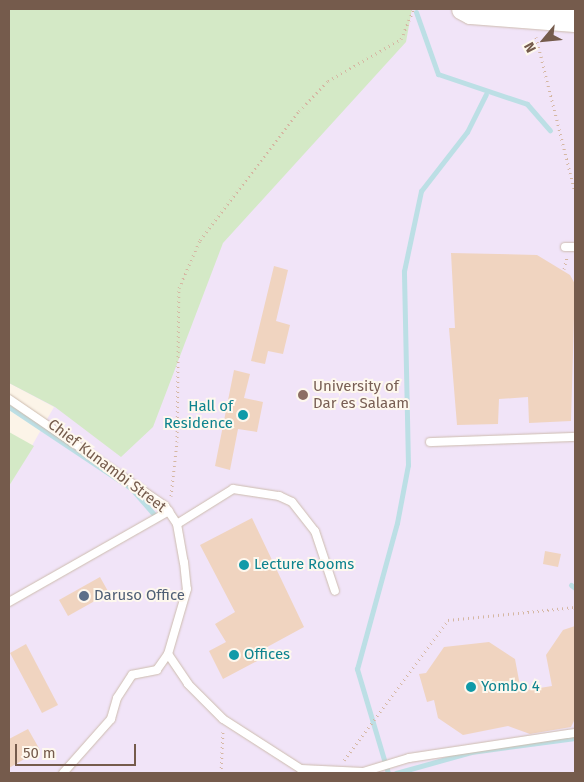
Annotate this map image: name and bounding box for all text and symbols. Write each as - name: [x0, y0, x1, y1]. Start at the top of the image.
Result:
- north arrow: [519, 15, 569, 65]
- text: N: [521, 39, 540, 55]
- place label: University of Dar es Salaam: [313, 377, 409, 412]
- marker: University of Dar es Salaam: [297, 389, 309, 401]
- place label: Hall of Residence: [164, 397, 233, 432]
- marker: Hall of Residence: [237, 409, 249, 421]
- street label: Chief Kunambi Street: [44, 416, 170, 516]
- place label: Lecture Rooms: [254, 556, 354, 574]
- marker: Lecture Rooms: [238, 559, 250, 571]
- place label: Daruso Office: [94, 587, 185, 605]
- marker: Daruso Office: [78, 590, 90, 602]
- place label: Offices: [244, 646, 290, 664]
- marker: Offices: [228, 649, 240, 661]
- place label: Yombo 4: [481, 678, 540, 696]
- marker: Yombo 4: [465, 681, 477, 693]
- scale bar: [18, 734, 139, 766]
- text: 50 m: [23, 744, 56, 762]

